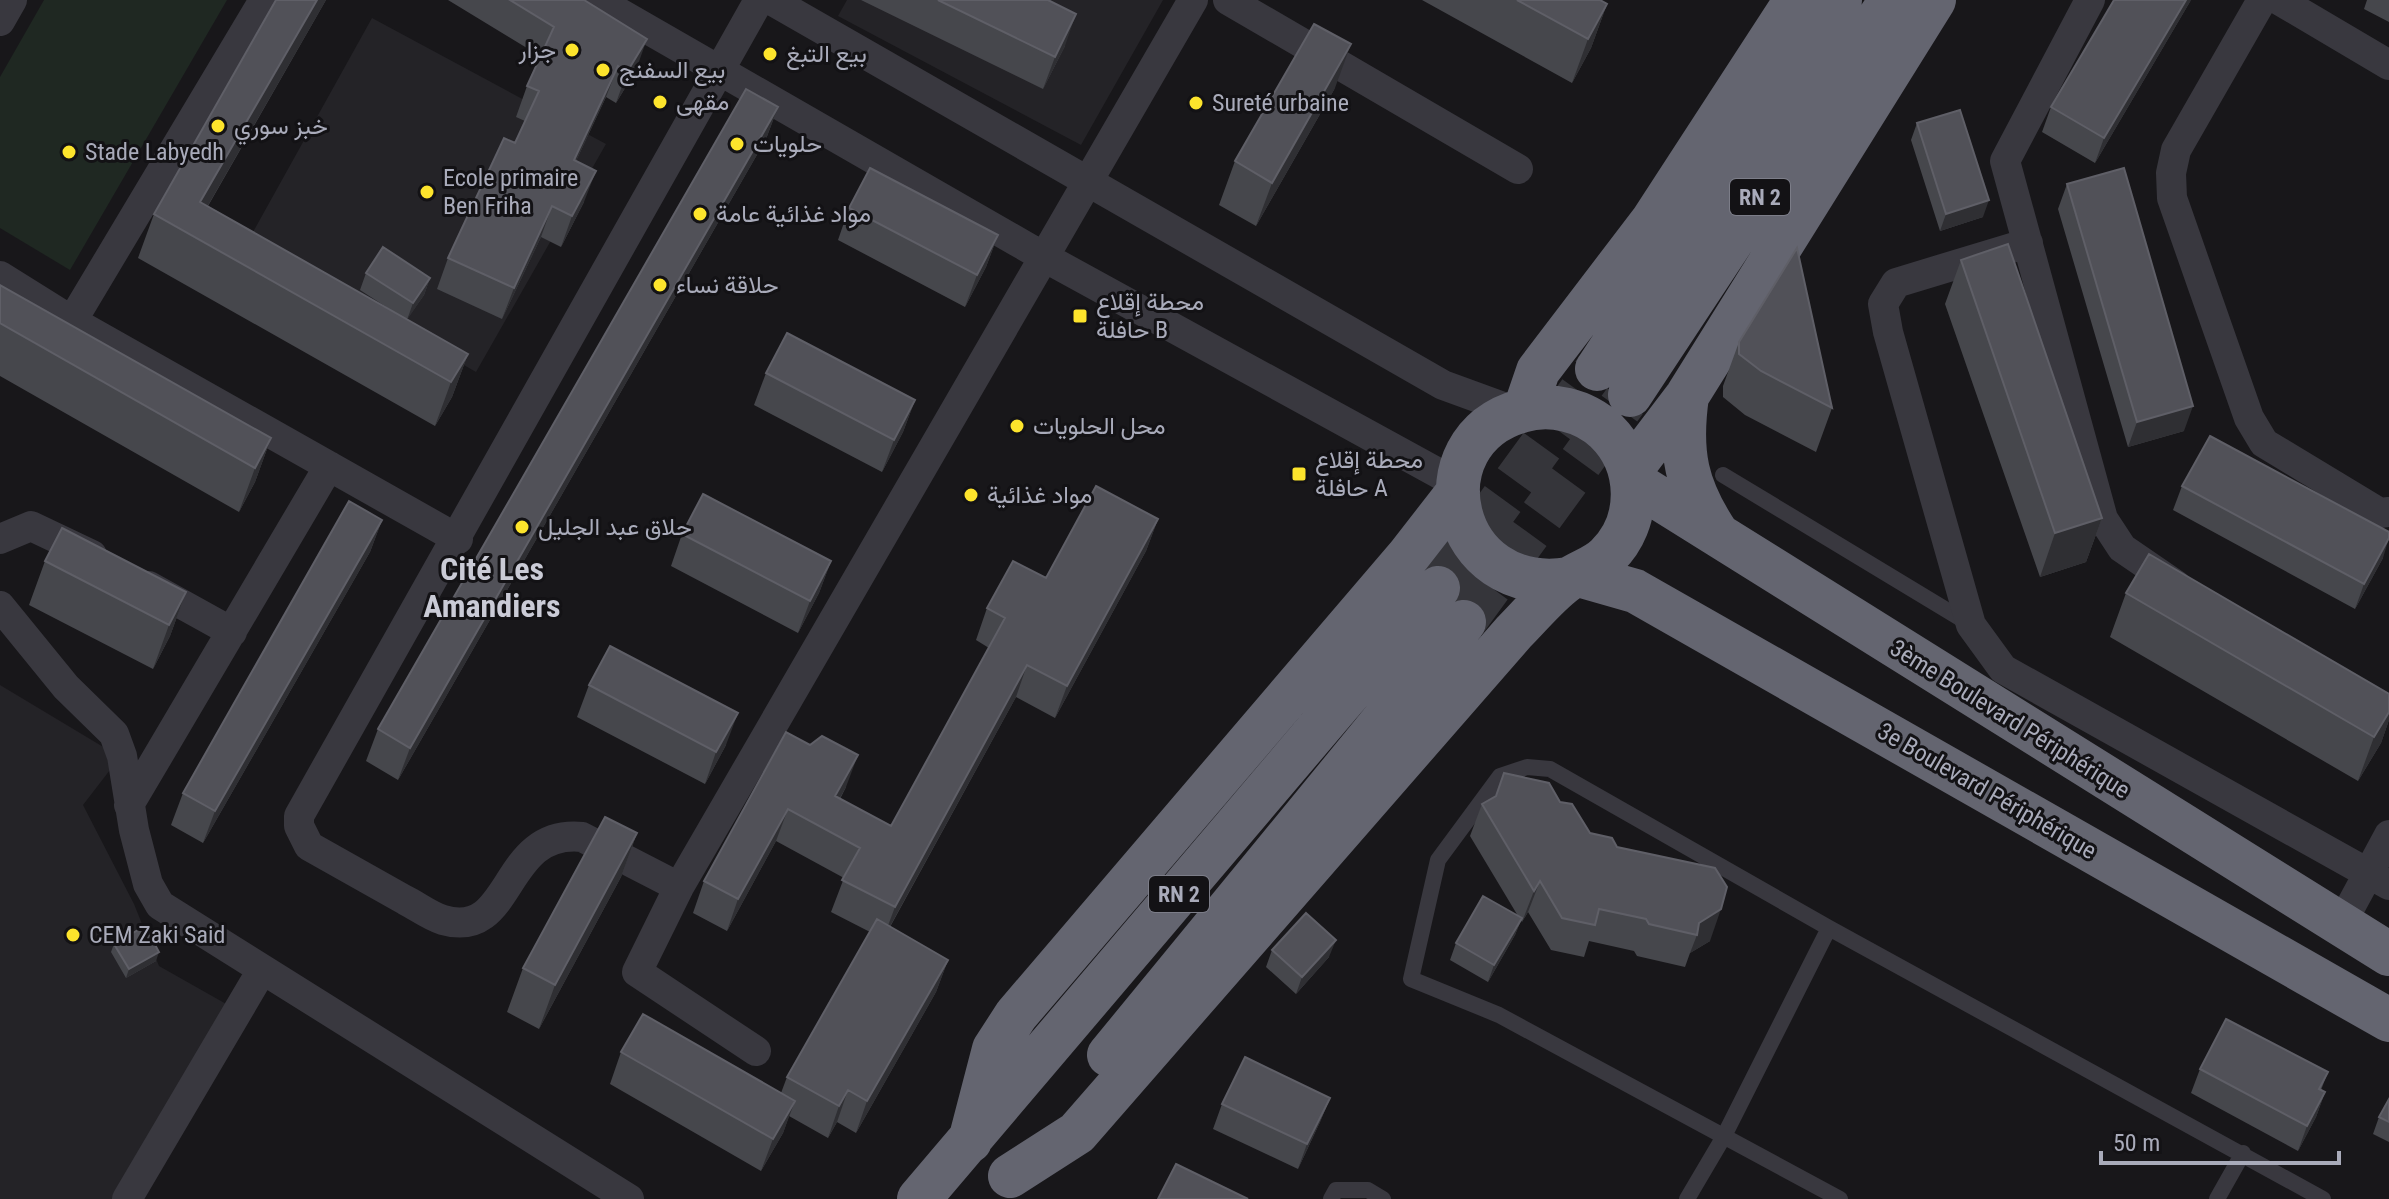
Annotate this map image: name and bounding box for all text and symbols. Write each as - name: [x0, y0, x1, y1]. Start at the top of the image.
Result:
- place label: جزار: [518, 36, 556, 65]
- place label: بيع التبغ: [786, 40, 867, 71]
- marker: جزار: [563, 41, 581, 59]
- marker: بيع التبغ: [761, 45, 779, 63]
- place label: بيع السفنج: [619, 56, 725, 87]
- marker: بيع السفنج: [594, 61, 612, 79]
- place label: مقهى: [676, 88, 729, 117]
- place label: Sureté urbaine: [1212, 89, 1349, 117]
- marker: مقهى: [651, 93, 669, 111]
- marker: Sureté urbaine: [1187, 94, 1205, 112]
- place label: خبز سوري: [234, 112, 328, 145]
- marker: خبز سوري: [209, 117, 227, 135]
- place label: حلويات: [753, 130, 822, 159]
- marker: حلويات: [728, 135, 746, 153]
- place label: Stade Labyedh: [85, 138, 224, 166]
- marker: Stade Labyedh: [60, 143, 78, 161]
- place label: Ecole primaire Ben Friha: [443, 164, 578, 220]
- road number: RN 2: [1730, 179, 1790, 215]
- marker: Ecole primaire Ben Friha: [418, 183, 436, 201]
- place label: مواد غذائية عامة: [716, 200, 871, 229]
- marker: مواد غذائية عامة: [691, 205, 709, 223]
- place label: حلاقة نساء: [676, 271, 779, 299]
- marker: حلاقة نساء: [651, 276, 669, 294]
- place label: محطة إقلاع حافلة B: [1096, 288, 1204, 344]
- marker: محطة إقلاع حافلة B: [1071, 307, 1089, 325]
- place label: محل الحلويات: [1033, 412, 1166, 441]
- marker: محل الحلويات: [1008, 417, 1026, 435]
- place label: محطة إقلاع حافلة A: [1315, 446, 1423, 502]
- marker: محطة إقلاع حافلة A: [1290, 465, 1308, 483]
- place label: مواد غذائية: [987, 481, 1092, 510]
- marker: مواد غذائية: [962, 486, 980, 504]
- place label: حلاق عبد الجليل: [538, 513, 692, 541]
- marker: حلاق عبد الجليل: [513, 518, 531, 536]
- district label: Cité Les Amandiers: [423, 550, 561, 625]
- street label: 3ème Boulevard Périphérique: [1885, 634, 2135, 804]
- street label: 3e Boulevard Périphérique: [1873, 717, 2101, 865]
- road number: RN 2: [1149, 876, 1209, 912]
- place label: CEM Zaki Said: [89, 921, 225, 949]
- marker: CEM Zaki Said: [64, 926, 82, 944]
- scale bar: [2101, 1115, 2339, 1165]
- text: 50 m: [2113, 1129, 2160, 1157]

